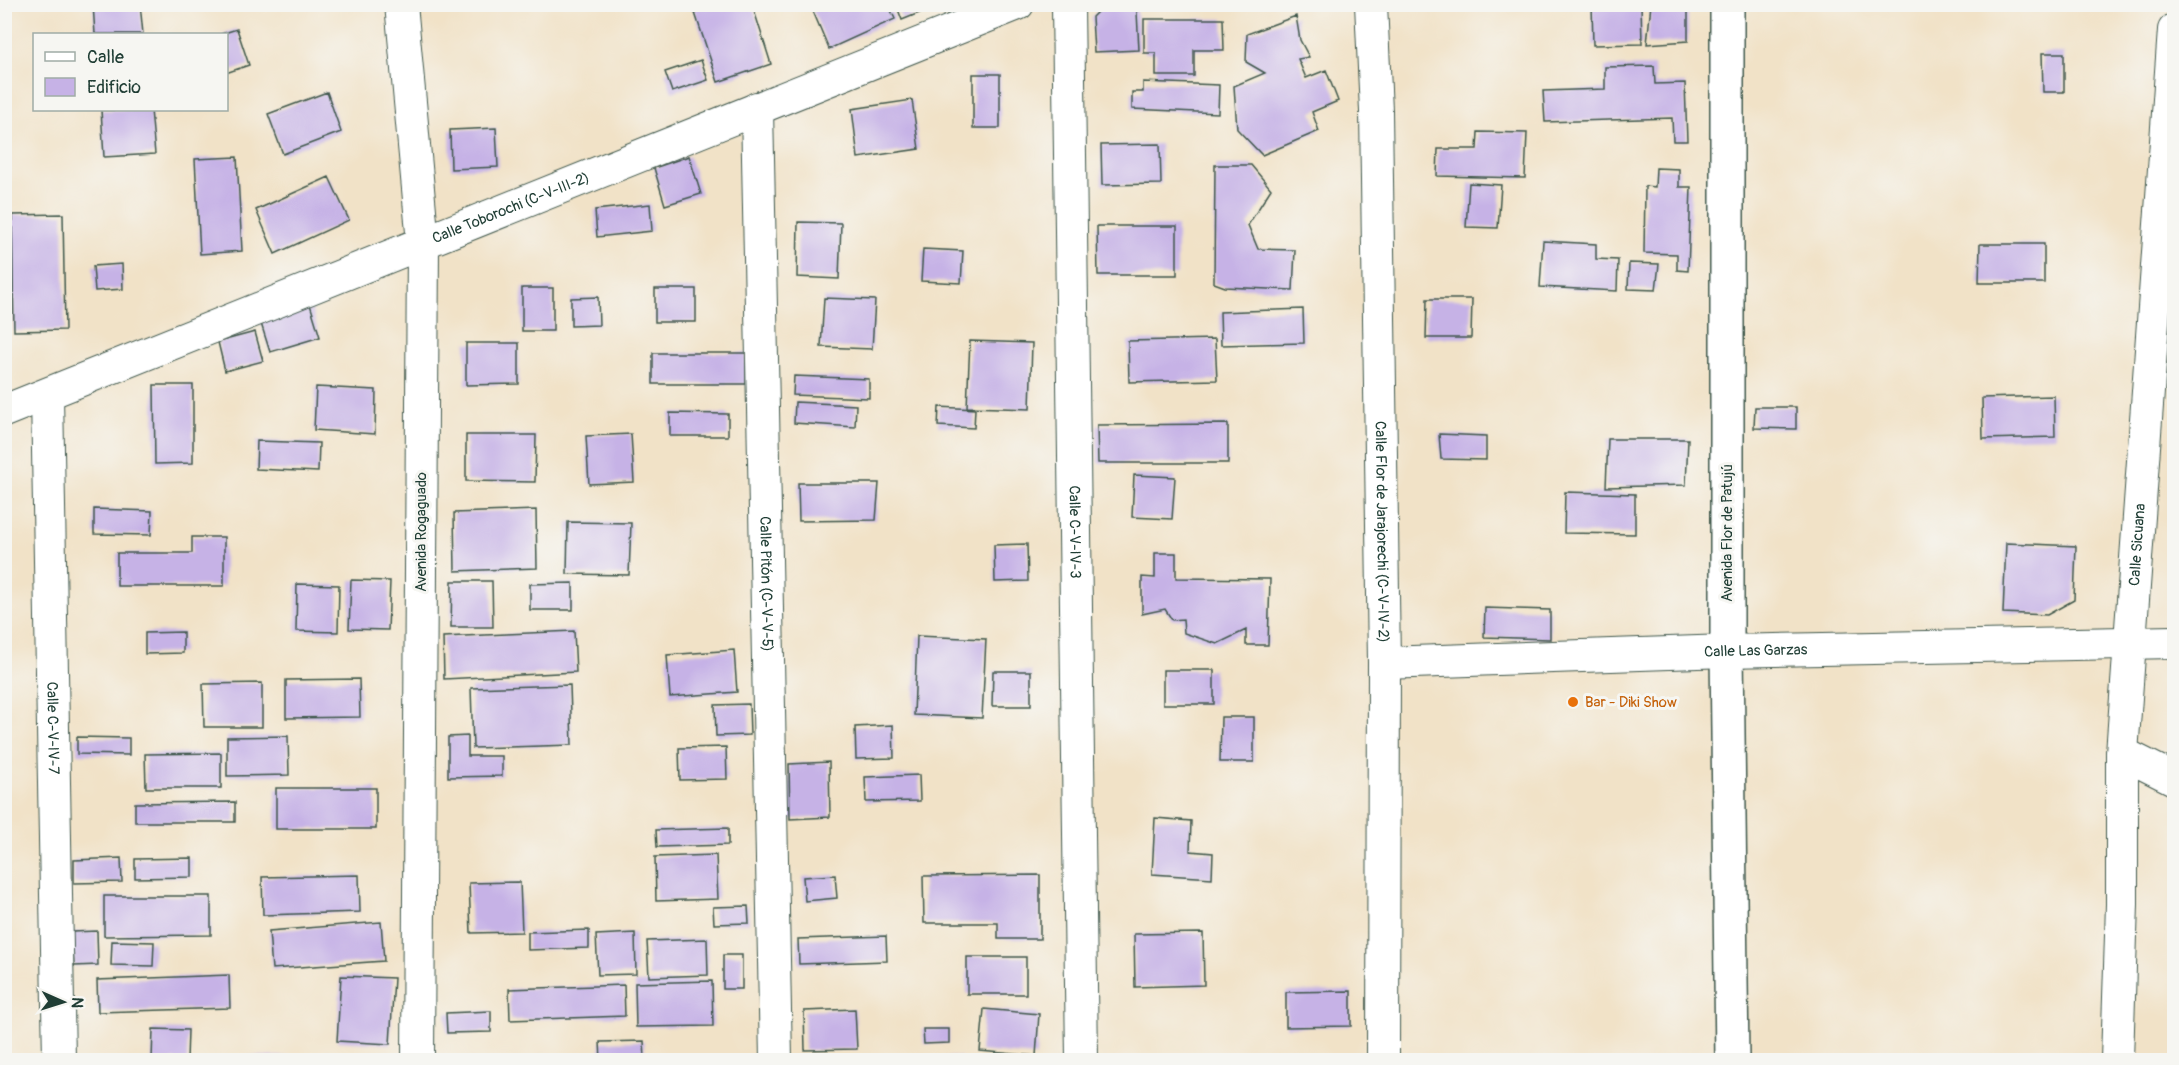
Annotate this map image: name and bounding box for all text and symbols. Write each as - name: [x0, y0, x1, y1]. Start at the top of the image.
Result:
- legend: [33, 33, 228, 111]
- text: Calle: [87, 46, 124, 69]
- text: Edificio: [87, 76, 141, 99]
- street label: Calle Toborochi (C-V-III-2): [430, 168, 592, 248]
- street label: Calle Flor de Jarajorechi (C-V-IV-2): [1370, 421, 1393, 643]
- street label: Avenida Flor de Patujú: [1718, 464, 1737, 602]
- street label: Avenida Rogaguado: [412, 472, 431, 592]
- street label: Calle C-V-IV-3: [1064, 485, 1085, 579]
- street label: Calle Sicuana: [2125, 503, 2150, 587]
- street label: Calle Pitón (C-V-V-5): [755, 516, 777, 652]
- street label: Calle Las Garzas: [1704, 640, 1808, 662]
- street label: Calle C-V-IV-7: [42, 681, 63, 775]
- place label: Bar - Diki Show: [1585, 693, 1677, 712]
- marker: Bar - Diki Show: [1566, 695, 1580, 709]
- north arrow: [33, 972, 93, 1032]
- text: N: [67, 997, 87, 1009]

